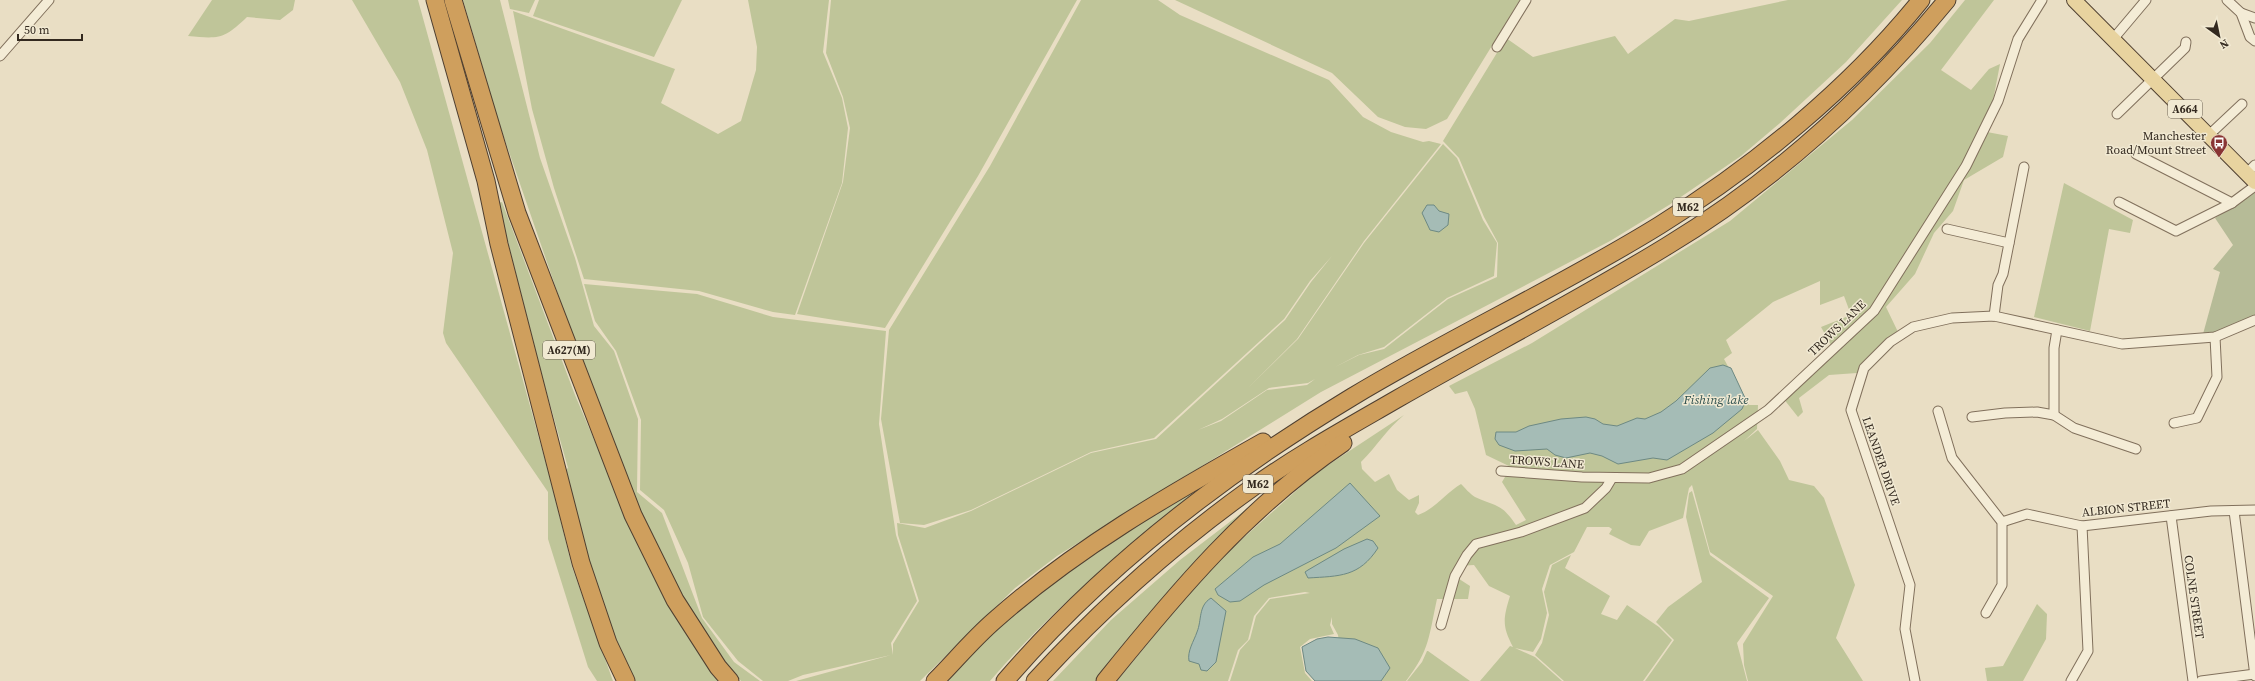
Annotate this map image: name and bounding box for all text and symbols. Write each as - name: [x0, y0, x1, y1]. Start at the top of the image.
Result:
- scale bar: [18, 16, 82, 42]
- north arrow: [2199, 16, 2239, 56]
- text: 50 m: [24, 22, 50, 38]
- text: N: [2217, 35, 2232, 52]
- road number: A664: [2168, 100, 2202, 118]
- place label: Manchester Road/Mount Street: [2106, 128, 2206, 158]
- bus stop icon: Manchester Road/Mount Street: [2209, 133, 2229, 158]
- road number: M62: [1673, 198, 1703, 216]
- street label: TROWS LANE: [1805, 296, 1869, 360]
- road number: A627(M): [543, 341, 595, 359]
- water label: Fishing lake: [1682, 391, 1749, 408]
- street label: LEANDER DRIVE: [1858, 415, 1904, 507]
- street label: TROWS LANE: [1509, 451, 1585, 473]
- road number: M62: [1243, 475, 1273, 493]
- street label: ALBION STREET: [2081, 495, 2172, 521]
- street label: COLNE STREET: [2180, 554, 2208, 641]

